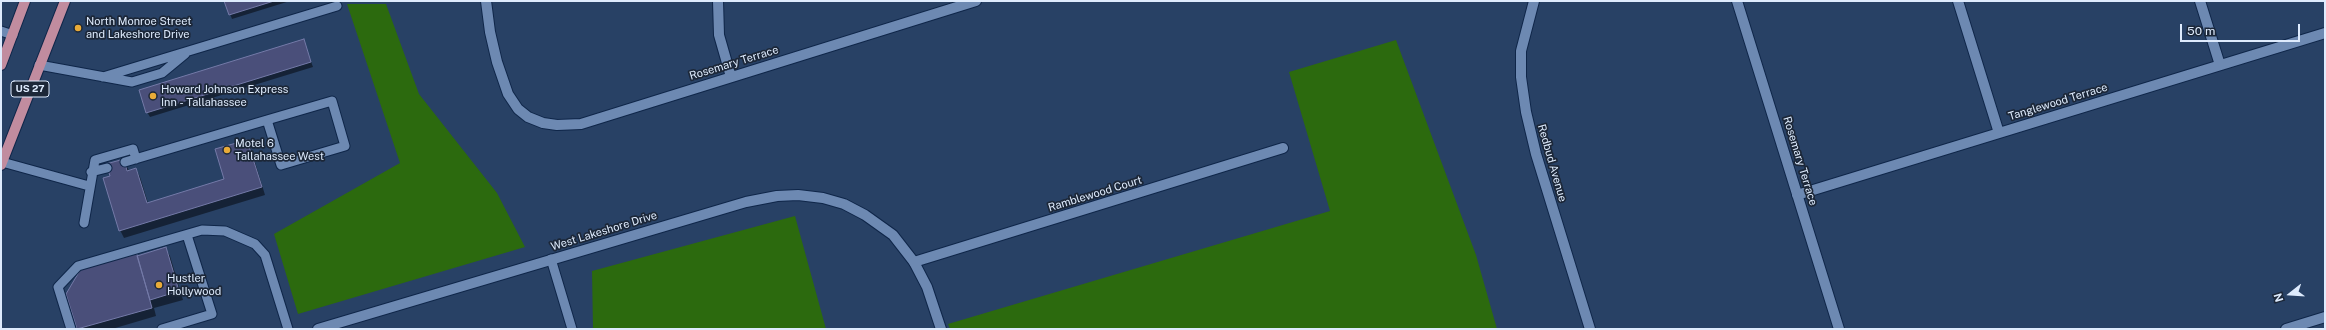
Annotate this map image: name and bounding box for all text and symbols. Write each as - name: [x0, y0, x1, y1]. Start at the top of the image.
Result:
- place label: North Monroe Street and Lakeshore Drive: [86, 15, 192, 41]
- scale bar: [2182, 16, 2302, 42]
- marker: North Monroe Street and Lakeshore Drive: [73, 23, 83, 33]
- text: 50 m: [2187, 24, 2215, 38]
- street label: Rosemary Terrace: [688, 43, 780, 83]
- road number: US 27: [11, 81, 49, 97]
- street label: Tanglewood Terrace: [2007, 81, 2109, 123]
- place label: Howard Johnson Express Inn - Tallahassee: [161, 83, 288, 109]
- marker: Howard Johnson Express Inn - Tallahassee: [148, 91, 158, 101]
- street label: Rosemary Terrace: [1780, 115, 1820, 207]
- street label: Redbud Avenue: [1535, 123, 1569, 203]
- place label: Motel 6 Tallahassee West: [235, 137, 324, 163]
- marker: Motel 6 Tallahassee West: [222, 145, 232, 155]
- street label: Ramblewood Court: [1046, 173, 1144, 215]
- street label: West Lakeshore Drive: [549, 209, 659, 253]
- place label: Hustler Hollywood: [167, 272, 221, 298]
- north arrow: [2270, 274, 2310, 314]
- marker: Hustler Hollywood: [154, 280, 164, 290]
- text: N: [2272, 292, 2286, 303]

